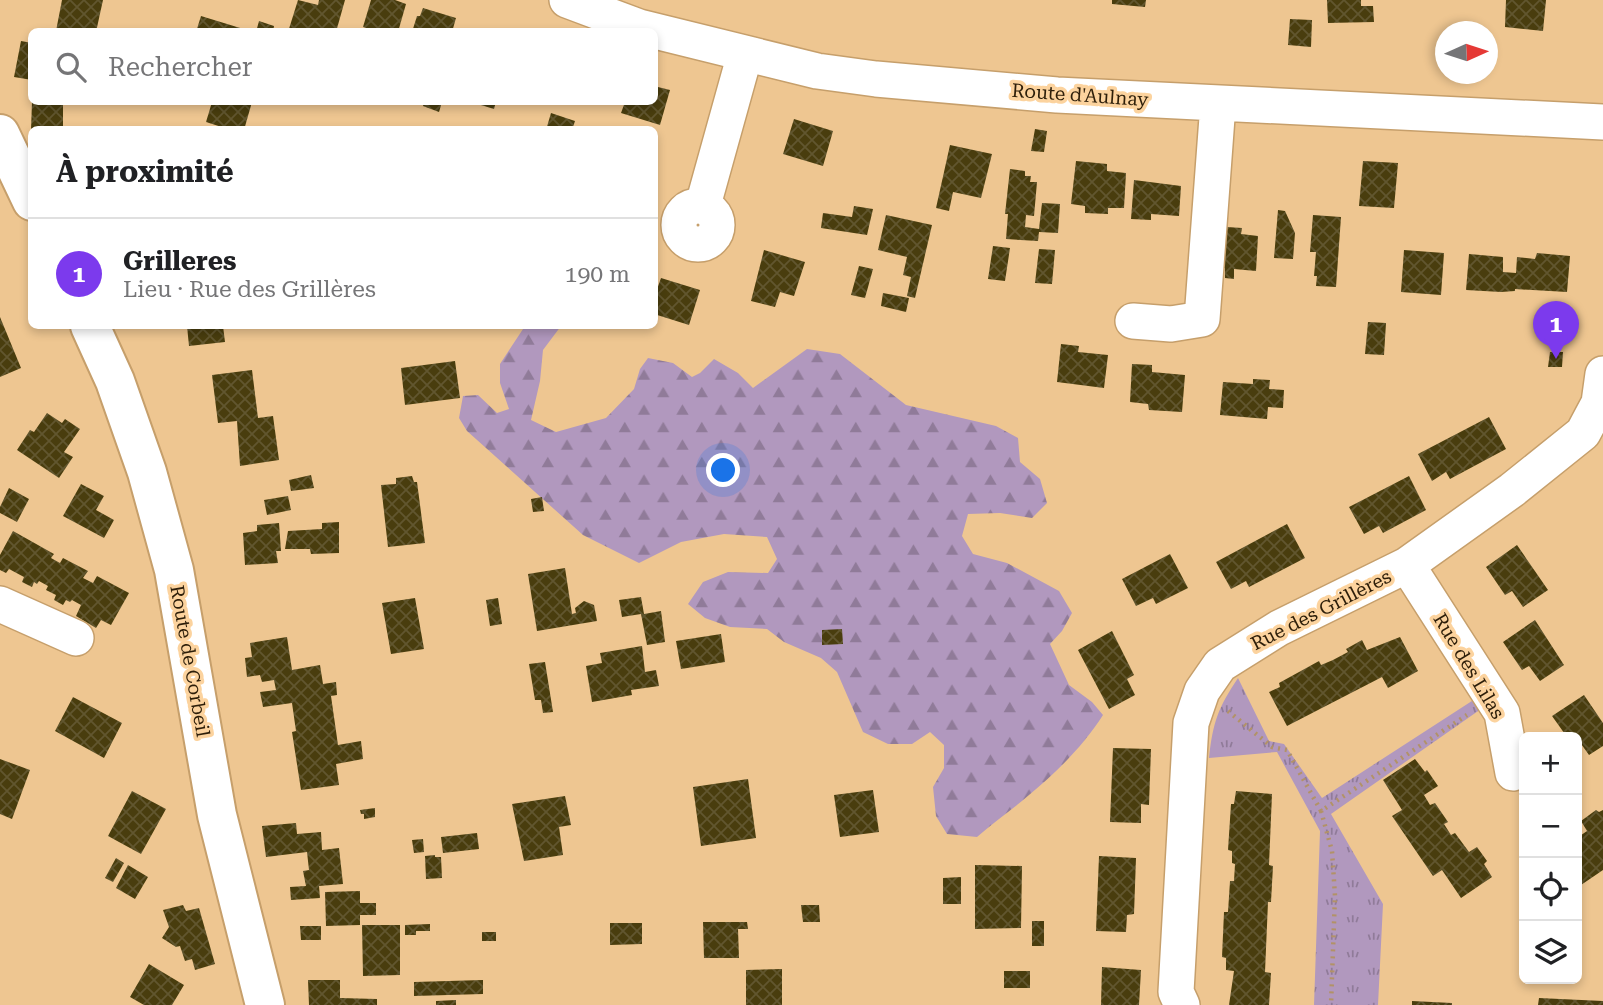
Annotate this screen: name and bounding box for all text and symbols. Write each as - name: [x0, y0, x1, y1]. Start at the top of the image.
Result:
- north arrow: [1435, 21, 1498, 84]
- search box: [28, 28, 658, 105]
- icon: search: [52, 48, 90, 86]
- text: Rechercher: [108, 52, 252, 82]
- street label: Route d'Aulnay: [1011, 79, 1150, 111]
- text: À proximité: [56, 154, 234, 189]
- text: Grilleres: [123, 246, 236, 276]
- text: 1: [73, 261, 85, 288]
- text: 190 m: [565, 261, 630, 288]
- text: Lieu · Rue des Grillères: [123, 276, 376, 303]
- pin: 1: [1533, 301, 1579, 359]
- your location: [706, 453, 740, 487]
- street label: Rue des Grillères: [1247, 565, 1395, 655]
- street label: Route de Corbeil: [165, 583, 215, 739]
- street label: Rue des Lilas: [1428, 609, 1510, 723]
- map controls: [1519, 732, 1582, 984]
- button: +: [1519, 732, 1582, 795]
- button: −: [1519, 795, 1582, 858]
- button: locate: [1519, 858, 1582, 921]
- button: layers: [1519, 921, 1582, 984]

